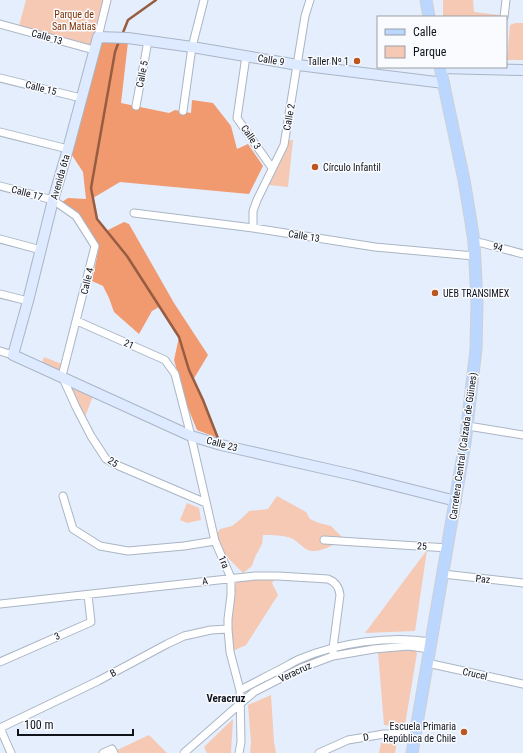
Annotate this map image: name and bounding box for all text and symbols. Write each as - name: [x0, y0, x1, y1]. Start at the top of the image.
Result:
- park label: Parque de San Matías: [52, 9, 96, 32]
- legend: [377, 16, 507, 68]
- text: Calle: [413, 25, 437, 39]
- street label: Calle 13: [30, 27, 64, 47]
- text: Parque: [413, 45, 447, 59]
- street label: Calle 9: [257, 52, 285, 68]
- place label: Taller Nº 1: [307, 56, 349, 67]
- marker: Taller Nº 1: [352, 56, 362, 66]
- street label: Calle 5: [134, 60, 150, 88]
- street label: Calle 15: [24, 79, 58, 97]
- street label: Calle 2: [281, 103, 297, 131]
- street label: Calle 3: [239, 123, 263, 151]
- street label: Avenida 6ta: [48, 153, 72, 201]
- marker: Círculo Infantil: [310, 162, 320, 172]
- place label: Círculo Infantil: [323, 162, 381, 173]
- street label: Calle 17: [10, 184, 44, 202]
- street label: Calle 13: [287, 228, 321, 244]
- street label: 94: [492, 240, 504, 254]
- street label: Calle 4: [78, 267, 96, 295]
- marker: UEB TRANSIMEX: [430, 288, 440, 298]
- place label: UEB TRANSIMEX: [443, 288, 510, 299]
- street label: 21: [122, 337, 136, 351]
- street label: Carretera Central (Calzada de Güines): [447, 372, 480, 520]
- street label: Calle 23: [205, 435, 239, 453]
- street label: 25: [106, 455, 120, 469]
- street label: 25: [417, 540, 427, 552]
- street label: 1ra: [216, 554, 232, 570]
- street label: Paz: [475, 573, 491, 585]
- street label: A: [201, 575, 209, 587]
- street label: 3: [53, 630, 62, 642]
- street label: Veracruz: [277, 660, 313, 684]
- street label: Crucel: [462, 666, 488, 682]
- street label: B: [108, 667, 118, 679]
- district label: Veracruz: [206, 692, 246, 705]
- scale bar: [18, 711, 133, 737]
- text: 100 m: [24, 718, 54, 732]
- place label: Escuela Primaria República de Chile: [383, 721, 456, 744]
- marker: Escuela Primaria República de Chile: [459, 727, 469, 737]
- street label: D: [362, 731, 370, 743]

